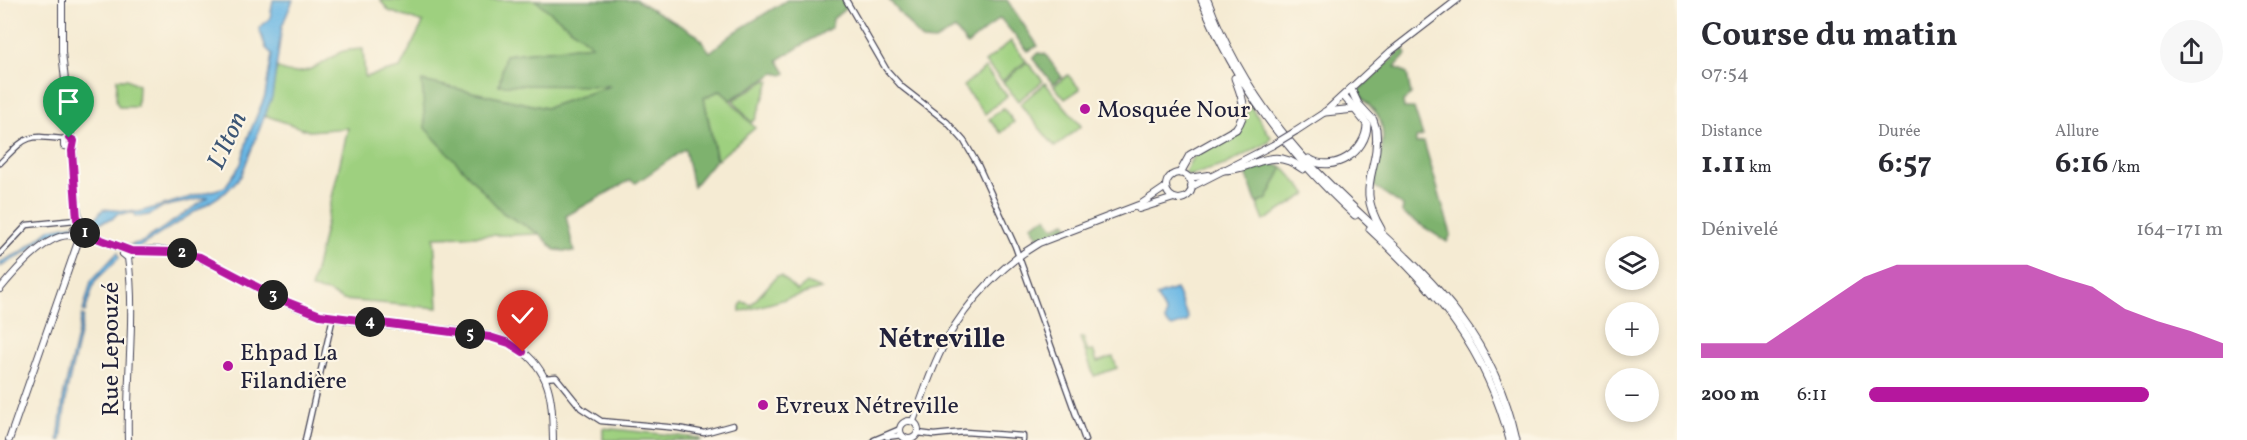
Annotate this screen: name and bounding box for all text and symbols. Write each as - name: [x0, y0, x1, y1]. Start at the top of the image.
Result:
- text: Course du matin: [1701, 14, 1958, 60]
- button: share: [2160, 20, 2223, 83]
- text: 07:54: [1701, 60, 1749, 88]
- pin: [43, 76, 94, 138]
- icon: arrive: [52, 85, 85, 118]
- place label: Mosquée Nour: [1097, 94, 1250, 128]
- marker: Mosquée Nour: [1078, 102, 1092, 116]
- water label: L'Iton: [199, 106, 257, 176]
- text: Distance: [1701, 121, 1762, 143]
- text: Durée: [1878, 121, 1921, 143]
- text: Allure: [2055, 121, 2099, 143]
- text: 1.11: [1701, 143, 1746, 185]
- text: 6:57: [1878, 143, 1932, 185]
- text: 6:16: [2055, 143, 2109, 185]
- text: km: [1746, 157, 1772, 179]
- text: /km: [2109, 157, 2140, 179]
- text: Dénivelé: [1701, 216, 1778, 244]
- text: 164–171 m: [2136, 216, 2223, 244]
- pin: 1: [70, 218, 100, 248]
- text: 1: [82, 222, 88, 244]
- map controls: [1605, 236, 1659, 422]
- button: layers: [1605, 236, 1659, 290]
- pin: 2: [167, 238, 197, 268]
- text: 2: [178, 242, 186, 264]
- pin: 3: [258, 280, 288, 310]
- street label: Rue Lepouzé: [95, 282, 129, 416]
- text: 3: [269, 284, 277, 306]
- pin: [497, 290, 548, 352]
- icon: check: [506, 299, 539, 332]
- button: +: [1605, 302, 1659, 356]
- pin: 4: [355, 307, 385, 337]
- text: 4: [365, 311, 375, 333]
- pin: 5: [455, 319, 485, 349]
- district label: Nétreville: [879, 321, 1005, 359]
- text: 5: [466, 323, 474, 345]
- place label: Ehpad La Filandière: [240, 337, 347, 399]
- marker: Ehpad La Filandière: [221, 359, 235, 373]
- button: −: [1605, 368, 1659, 422]
- text: 200 m: [1701, 381, 1759, 409]
- text: 6:11: [1797, 381, 1827, 409]
- place label: Evreux Nétreville: [775, 390, 959, 424]
- marker: Evreux Nétreville: [756, 398, 770, 412]

